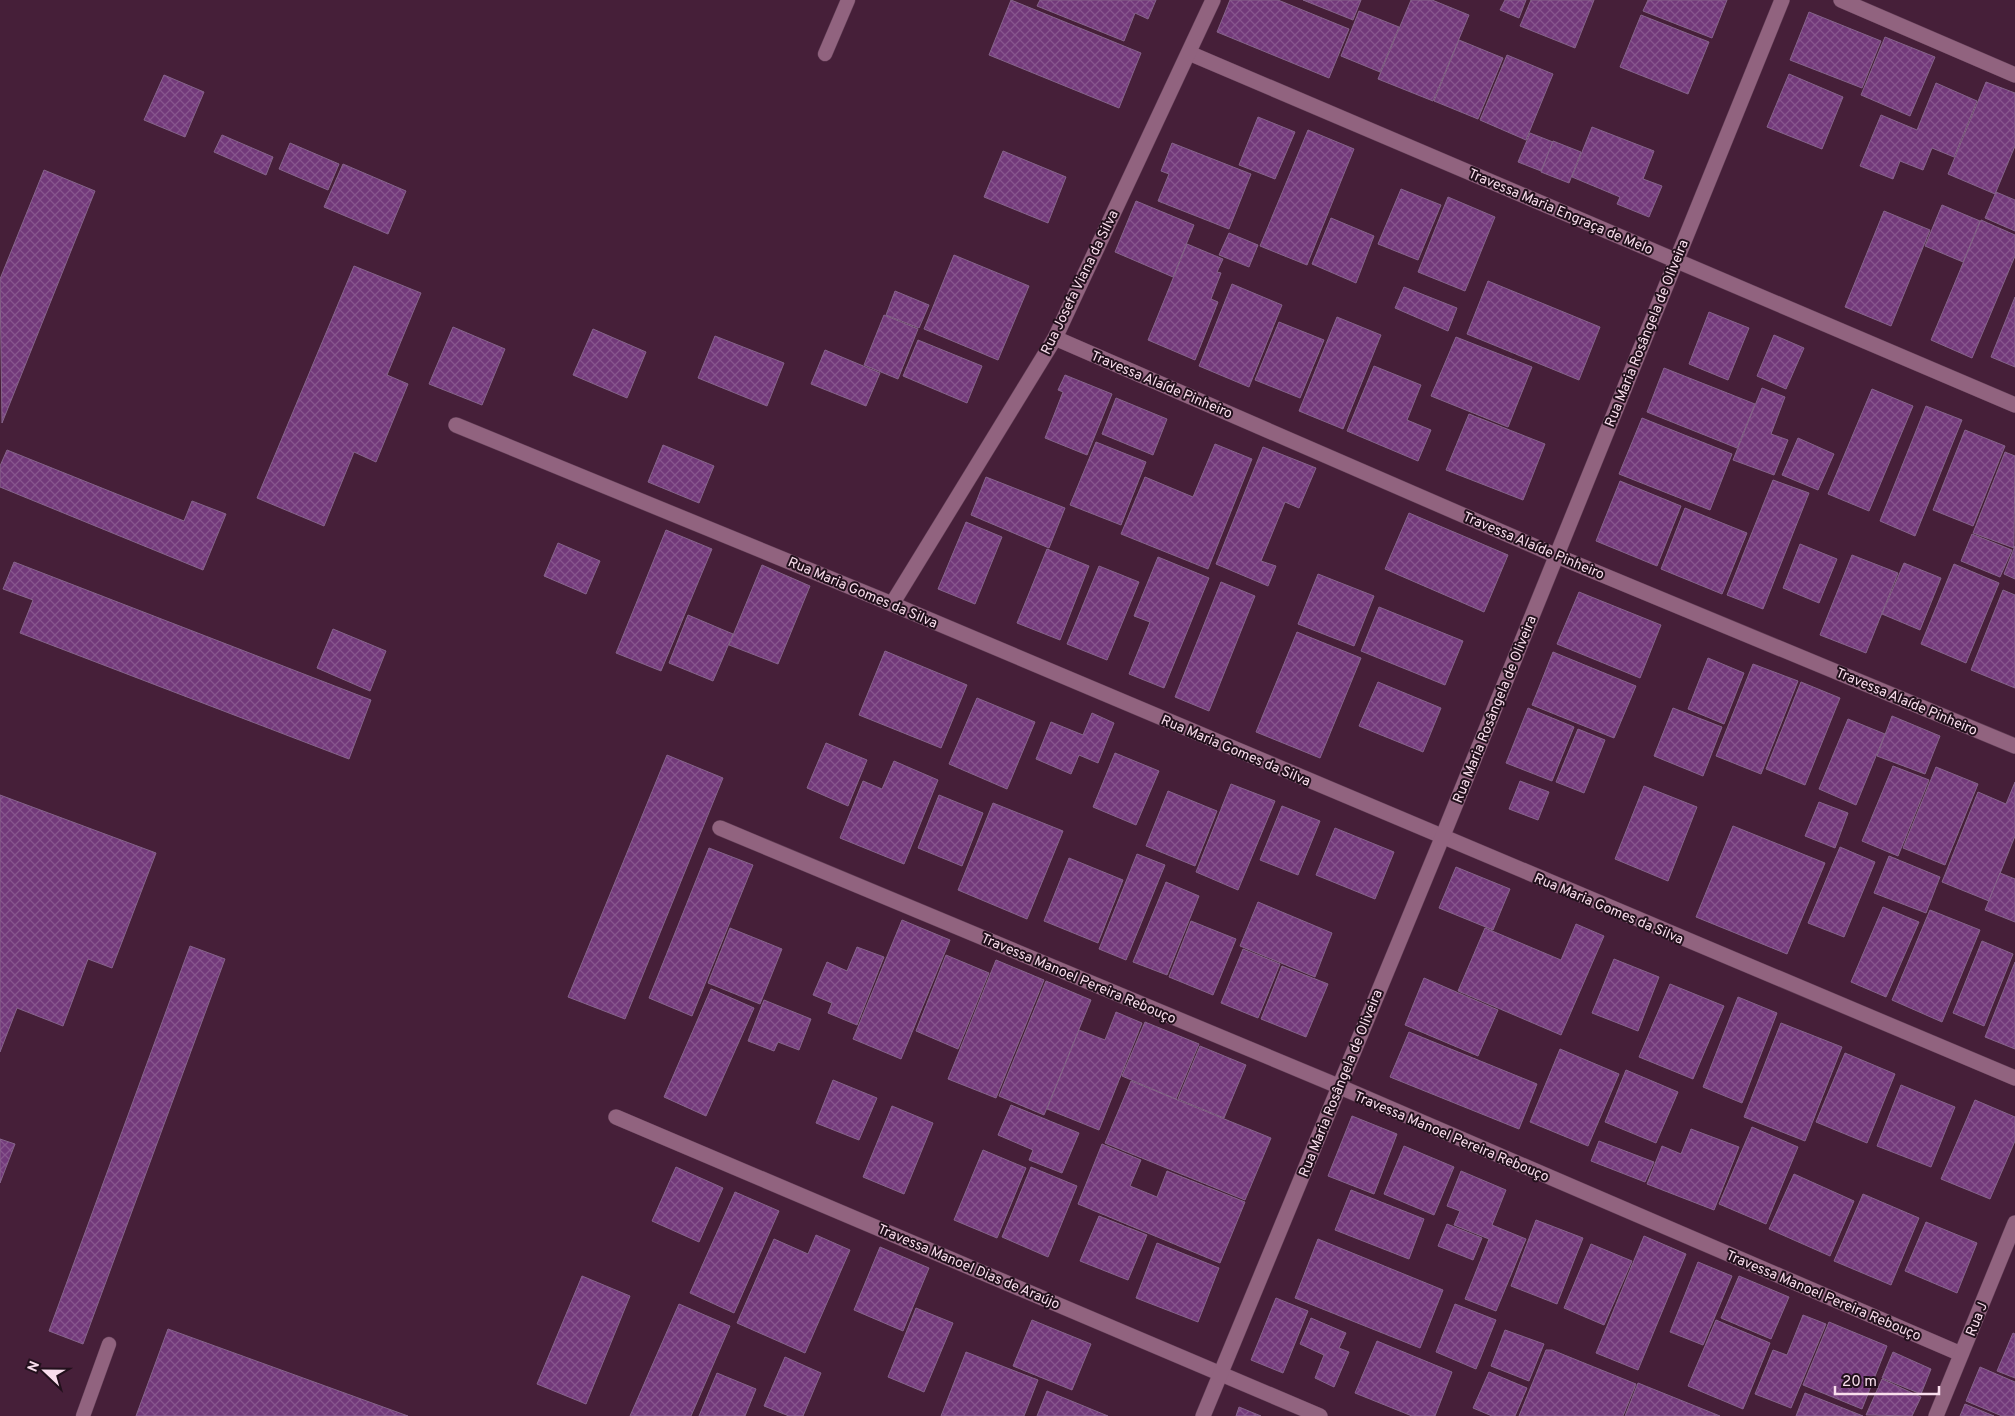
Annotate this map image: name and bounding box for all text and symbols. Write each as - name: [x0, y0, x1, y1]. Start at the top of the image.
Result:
- street label: Travessa Maria Engraça de Melo: [1465, 166, 1656, 259]
- street label: Rua Josefa Viana da Silva: [1038, 208, 1123, 358]
- street label: Rua Maria Rosângela de Oliveira: [1602, 237, 1693, 430]
- street label: Travessa Alaíde Pinheiro: [1088, 348, 1235, 423]
- street label: Travessa Alaíde Pinheiro: [1460, 509, 1607, 584]
- street label: Rua Maria Gomes da Silva: [785, 554, 940, 633]
- street label: Rua Maria Rosângela de Oliveira: [1450, 613, 1541, 806]
- street label: Travessa Alaíde Pinheiro: [1833, 665, 1980, 740]
- street label: Rua Maria Gomes da Silva: [1158, 712, 1313, 791]
- street label: Rua Maria Gomes da Silva: [1531, 870, 1686, 949]
- street label: Travessa Manoel Pereira Rebouço: [978, 930, 1179, 1028]
- street label: Rua Maria Rosângela de Oliveira: [1296, 987, 1387, 1180]
- street label: Travessa Manoel Pereira Rebouço: [1351, 1088, 1552, 1186]
- street label: Travessa Manoel Dias de Araújo: [875, 1221, 1062, 1314]
- street label: Travessa Manoel Pereira Rebouço: [1723, 1247, 1924, 1345]
- street label: Rua J: [1963, 1300, 1992, 1339]
- north arrow: [20, 1346, 70, 1396]
- text: N: [25, 1359, 44, 1375]
- scale bar: [1835, 1364, 1939, 1396]
- text: 20 m: [1842, 1373, 1877, 1392]

